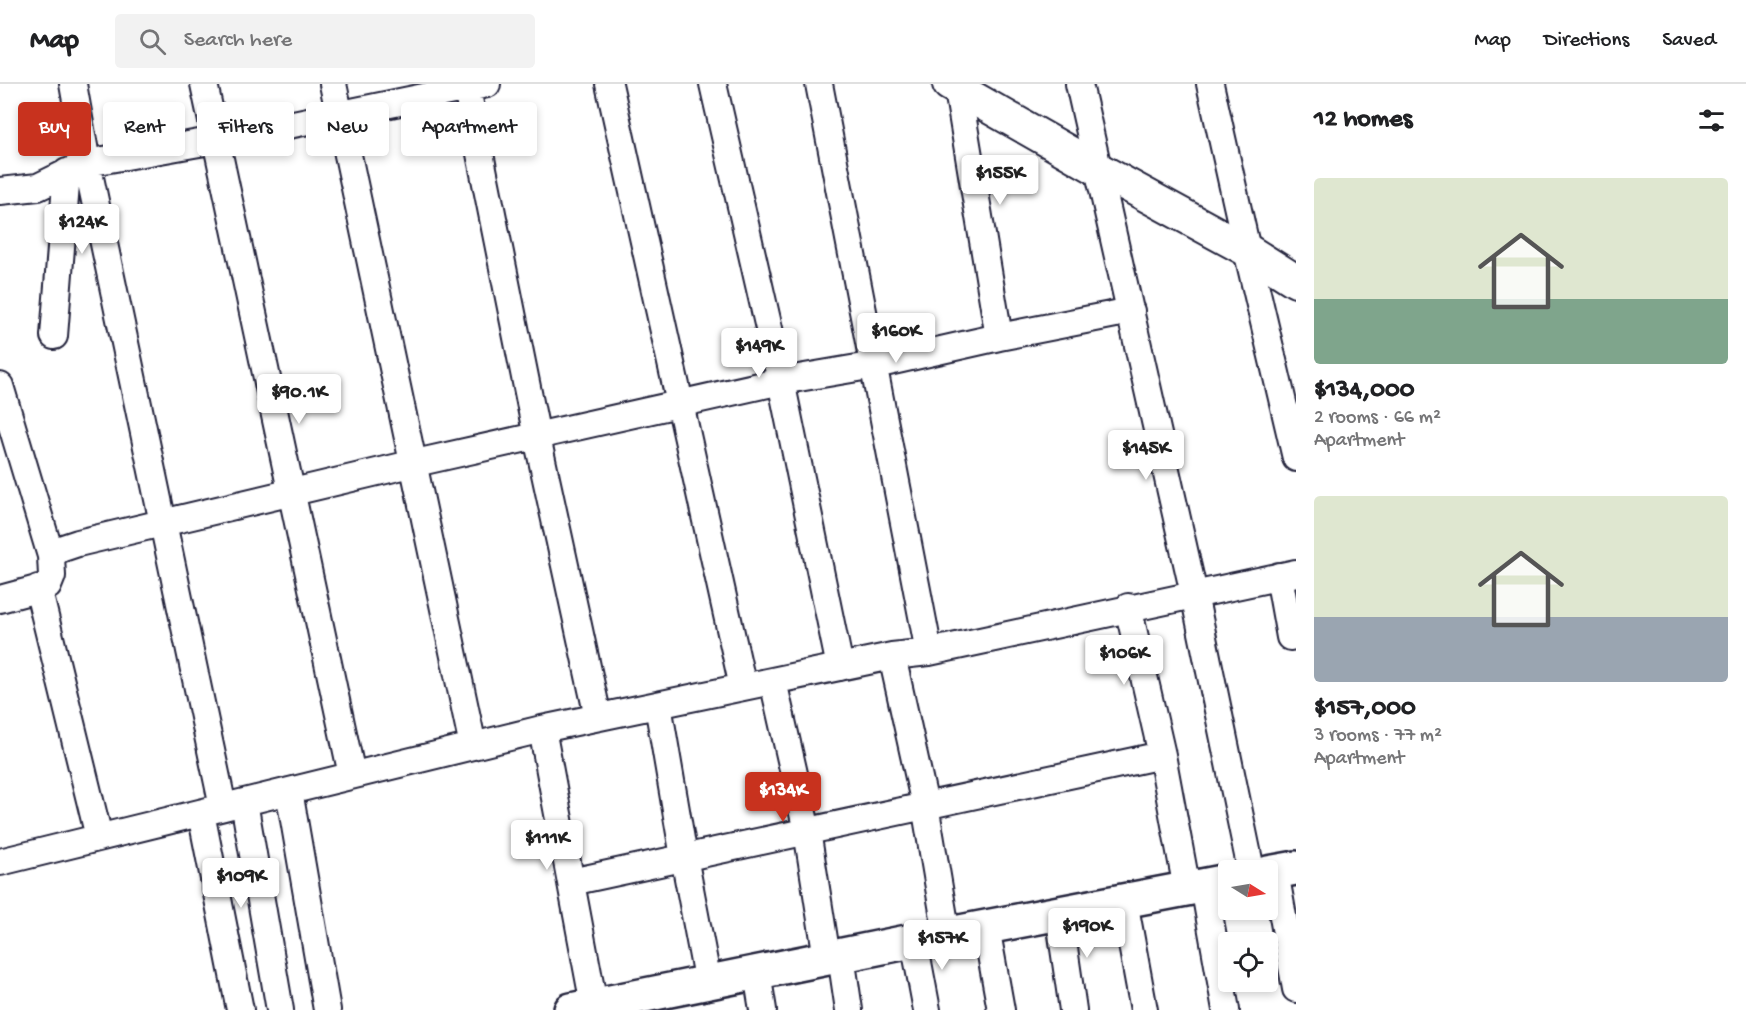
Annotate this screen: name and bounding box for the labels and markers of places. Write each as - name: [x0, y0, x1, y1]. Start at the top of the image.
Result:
- pin: $155K: [958, 155, 1042, 206]
- pin: $124K: [40, 204, 124, 255]
- pin: $160K: [854, 313, 938, 364]
- pin: $149K: [717, 328, 801, 379]
- pin: $90.1K: [250, 374, 348, 425]
- pin: $145K: [1104, 430, 1188, 481]
- pin: $106K: [1082, 635, 1166, 686]
- pin: $134K: [741, 772, 825, 823]
- pin: $111K: [505, 820, 589, 871]
- pin: $109K: [199, 858, 283, 909]
- pin: $190K: [1045, 908, 1129, 959]
- pin: $157K: [900, 920, 984, 971]

